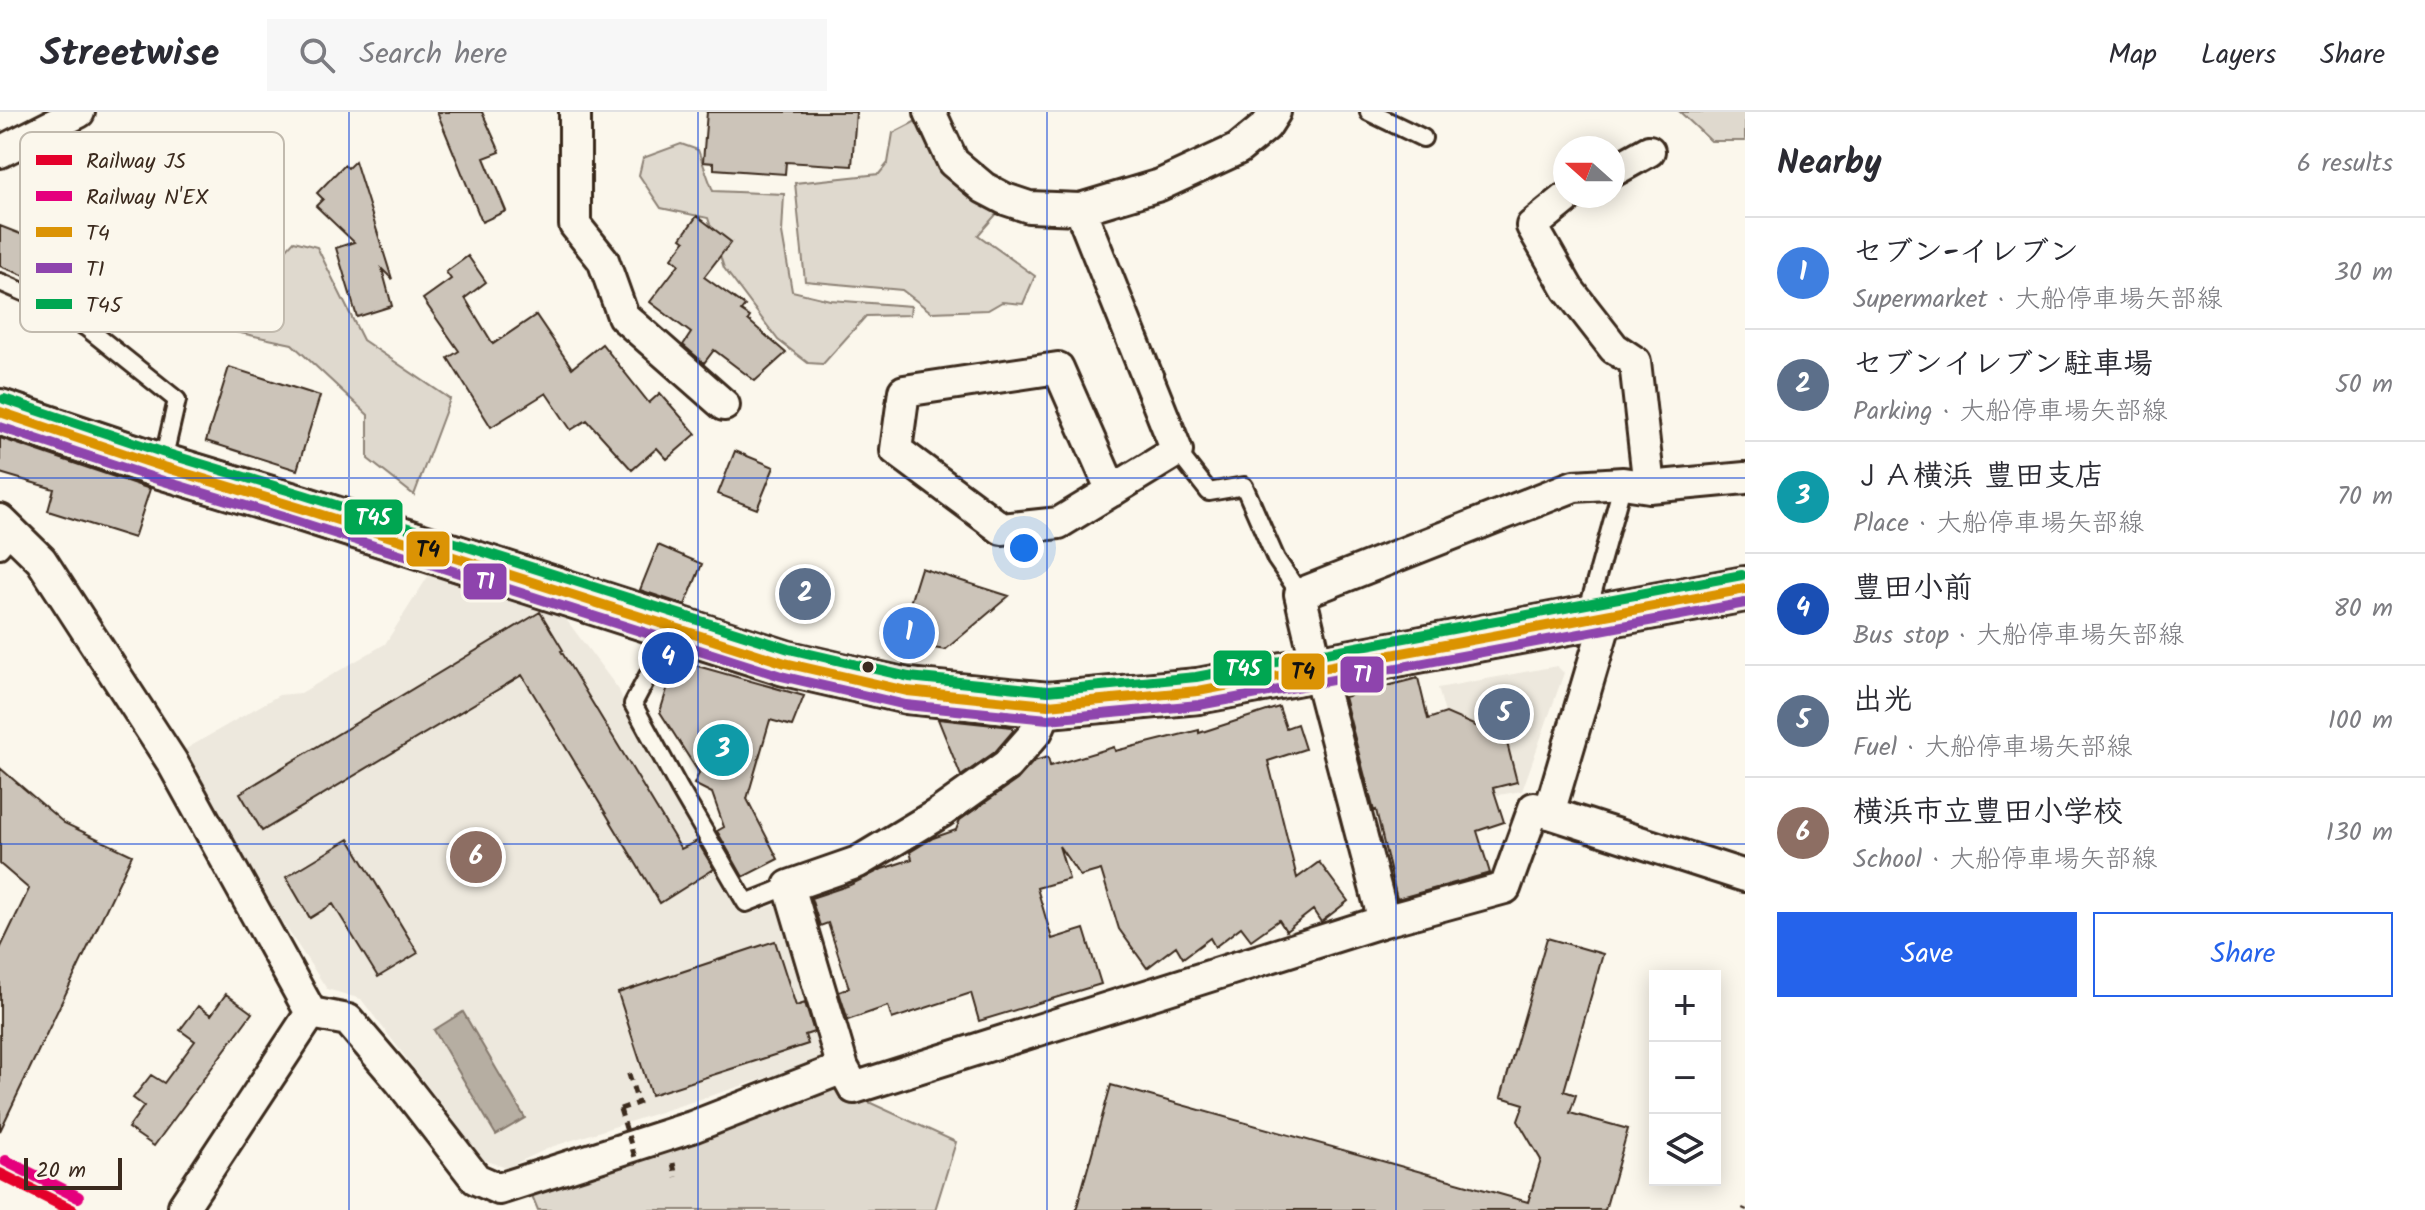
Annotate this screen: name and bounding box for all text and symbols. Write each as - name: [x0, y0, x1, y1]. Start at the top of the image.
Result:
- search box: [267, 19, 827, 91]
- text: Streetwise: [40, 25, 219, 85]
- text: Search here: [359, 31, 507, 79]
- icon: search: [295, 33, 339, 77]
- text: Map: [2108, 33, 2157, 78]
- text: Layers: [2201, 33, 2276, 78]
- text: Share: [2320, 33, 2385, 78]
- legend: [20, 132, 284, 332]
- north arrow: [1553, 136, 1625, 208]
- text: Nearby: [1777, 137, 1882, 191]
- text: 6 results: [2297, 143, 2393, 185]
- text: Railway JS: [86, 145, 186, 180]
- text: Railway N'EX: [86, 181, 209, 216]
- text: T4: [86, 217, 110, 252]
- text: セブン-イレブン: [1853, 229, 2079, 277]
- text: 1: [1799, 252, 1807, 294]
- text: 30 m: [2334, 252, 2393, 294]
- text: T1: [86, 253, 105, 288]
- text: Supermarket · 大船停車場矢部線: [1853, 279, 2223, 321]
- text: T45: [86, 289, 123, 324]
- text: セブンイレブン駐車場: [1853, 341, 2153, 389]
- text: 2: [1795, 364, 1811, 406]
- text: 50 m: [2335, 364, 2393, 406]
- text: Parking · 大船停車場矢部線: [1853, 391, 2168, 433]
- text: ＪＡ横浜 豊田支店: [1853, 453, 2105, 501]
- text: 3: [1796, 476, 1810, 518]
- text: 70 m: [2337, 476, 2393, 518]
- line badge: T45: [343, 498, 404, 536]
- text: T45: [355, 502, 392, 537]
- text: Place · 大船停車場矢部線: [1853, 503, 2144, 545]
- your location: [1004, 528, 1044, 568]
- line badge: T4: [405, 530, 451, 568]
- text: T4: [416, 534, 440, 569]
- line badge: T1: [462, 562, 508, 601]
- pin: 2: [779, 564, 831, 624]
- text: 豊田小前: [1853, 565, 1973, 613]
- text: T1: [476, 566, 495, 601]
- text: 4: [1796, 588, 1810, 630]
- text: 80 m: [2333, 588, 2393, 630]
- pin: 1: [883, 603, 935, 663]
- text: Bus stop · 大船停車場矢部線: [1853, 615, 2184, 657]
- pin: 4: [642, 628, 694, 688]
- line badge: T45: [1212, 649, 1273, 687]
- line badge: T4: [1280, 652, 1326, 691]
- text: T45: [1225, 653, 1262, 688]
- line badge: T1: [1339, 655, 1385, 694]
- text: T4: [1291, 656, 1315, 691]
- unlabelled marker: [860, 659, 876, 675]
- text: T1: [1353, 659, 1372, 694]
- text: 出光: [1853, 677, 1913, 725]
- pin: 5: [1478, 684, 1530, 744]
- text: 5: [1796, 700, 1810, 742]
- text: 100 m: [2328, 700, 2393, 742]
- pin: 3: [697, 720, 749, 780]
- text: Fuel · 大船停車場矢部線: [1853, 727, 2132, 769]
- text: 横浜市立豊田小学校: [1853, 789, 2123, 837]
- text: 6: [1796, 812, 1810, 854]
- text: 130 m: [2326, 812, 2393, 854]
- pin: 6: [450, 827, 502, 887]
- text: School · 大船停車場矢部線: [1853, 839, 2157, 881]
- button: Save: [1777, 912, 2077, 997]
- button: Share: [2093, 912, 2393, 997]
- map controls: [1649, 970, 1721, 1186]
- button: +: [1649, 970, 1721, 1042]
- button: −: [1649, 1042, 1721, 1114]
- button: layers: [1649, 1114, 1721, 1186]
- scale bar: [24, 1154, 122, 1190]
- text: 20 m: [36, 1154, 86, 1189]

